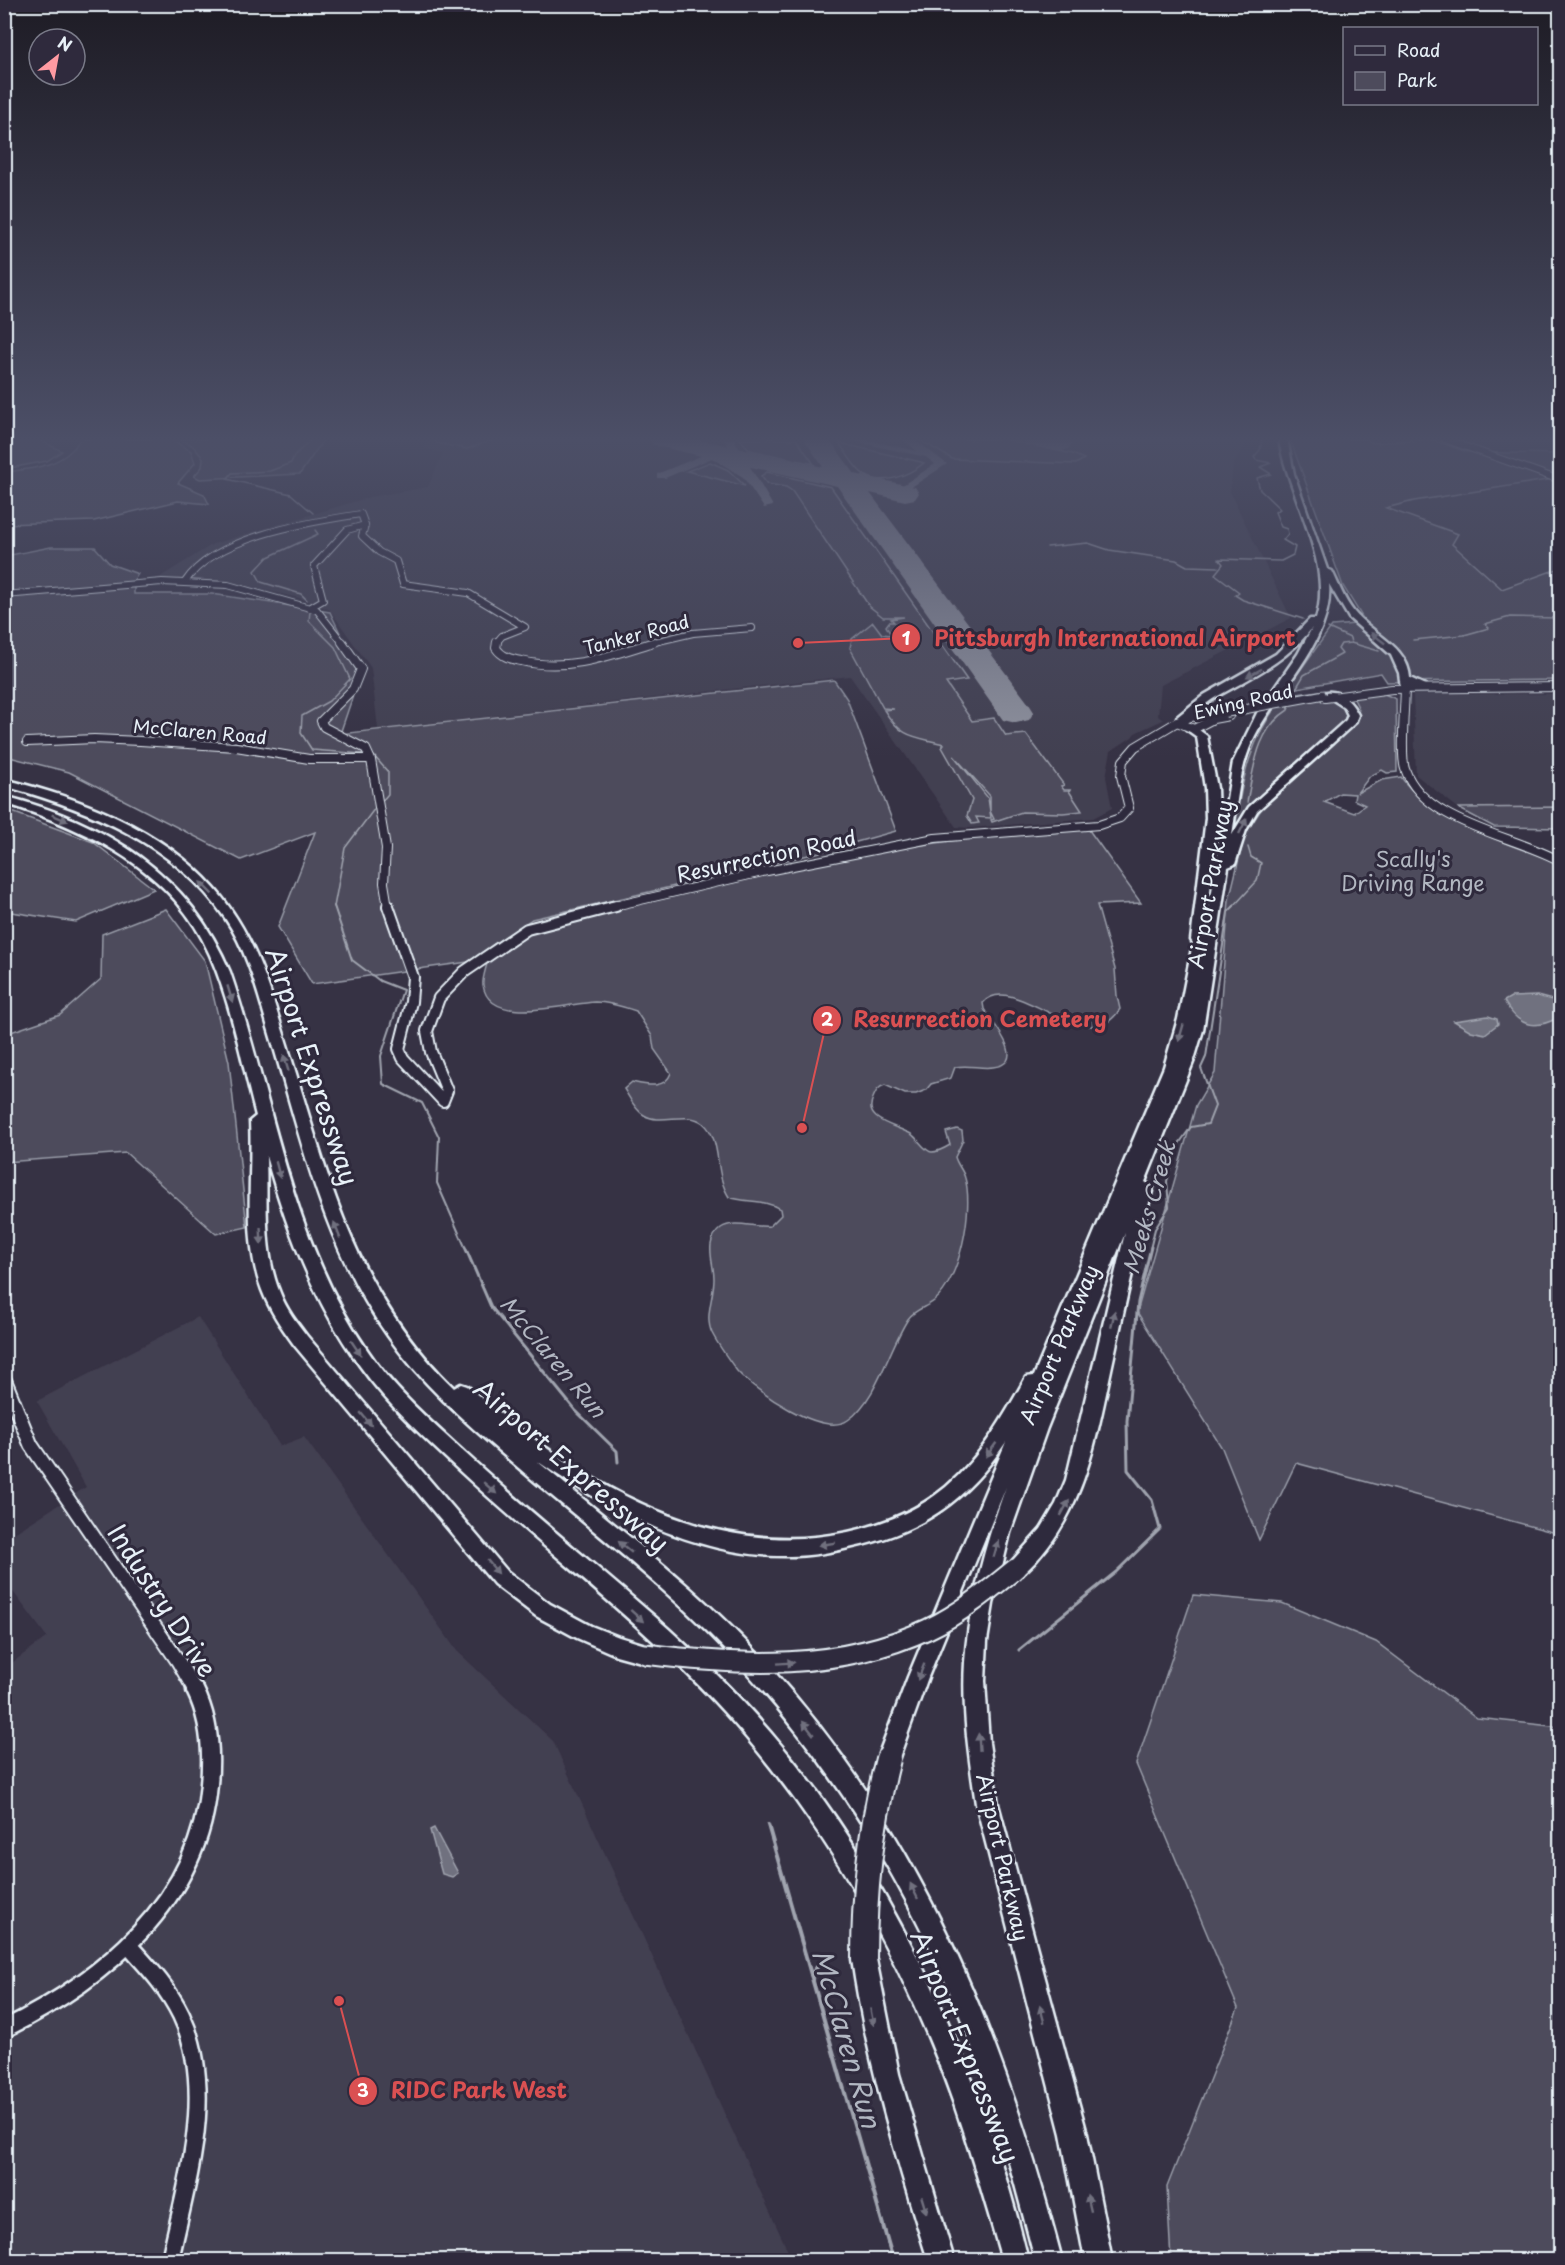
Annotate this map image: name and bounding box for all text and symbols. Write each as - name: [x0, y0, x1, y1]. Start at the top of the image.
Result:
- north arrow: [27, 27, 87, 87]
- legend: [1343, 27, 1538, 105]
- text: N: [54, 30, 77, 57]
- text: Road: [1397, 36, 1441, 63]
- text: Park: [1397, 66, 1437, 93]
- street label: Tanker Road: [580, 607, 692, 661]
- callout: Pittsburgh International Airport: [891, 618, 1309, 658]
- text: Pittsburgh International Airport: [934, 620, 1296, 653]
- text: 1: [902, 624, 911, 651]
- one-way arrow: [1370, 632, 1386, 645]
- one-way arrow: [1246, 668, 1263, 678]
- street label: Ewing Road: [1191, 676, 1295, 726]
- street label: McClaren Road: [132, 712, 268, 750]
- street label: Airport Parkway: [1178, 797, 1240, 971]
- one-way arrow: [51, 814, 69, 823]
- one-way arrow: [1238, 817, 1247, 834]
- street label: Resurrection Road: [673, 820, 859, 890]
- park label: Scally's Driving Range: [1341, 842, 1485, 898]
- one-way arrow: [199, 880, 213, 895]
- street label: Airport Expressway: [256, 942, 370, 1190]
- one-way arrow: [226, 985, 235, 1003]
- callout: Resurrection Cemetery: [812, 1000, 1119, 1040]
- text: Resurrection Cemetery: [853, 1001, 1107, 1034]
- text: 2: [821, 1005, 834, 1032]
- one-way arrow: [1176, 1024, 1186, 1042]
- one-way arrow: [281, 1054, 290, 1072]
- water label: Meeks Creek: [1113, 1135, 1183, 1277]
- one-way arrow: [274, 1161, 283, 1179]
- one-way arrow: [332, 1221, 341, 1239]
- one-way arrow: [257, 1227, 266, 1246]
- street label: Airport Parkway: [1010, 1259, 1106, 1429]
- water label: McClaren Run: [493, 1288, 616, 1426]
- one-way arrow: [1109, 1310, 1119, 1329]
- one-way arrow: [350, 1339, 362, 1355]
- street label: Airport Expressway: [466, 1369, 678, 1561]
- one-way arrow: [359, 1411, 372, 1426]
- one-way arrow: [985, 1441, 997, 1457]
- one-way arrow: [483, 1481, 498, 1495]
- one-way arrow: [1059, 1499, 1069, 1516]
- street label: Industry Drive: [99, 1516, 227, 1684]
- one-way arrow: [818, 1539, 837, 1548]
- one-way arrow: [992, 1540, 1001, 1558]
- one-way arrow: [618, 1541, 633, 1554]
- one-way arrow: [486, 1559, 499, 1575]
- one-way arrow: [629, 1609, 644, 1622]
- one-way arrow: [777, 1659, 796, 1668]
- one-way arrow: [916, 1663, 925, 1681]
- one-way arrow: [802, 1720, 814, 1735]
- one-way arrow: [974, 1733, 984, 1752]
- street label: Airport Parkway: [969, 1770, 1039, 1944]
- one-way arrow: [909, 1882, 918, 1899]
- street label: Airport Expressway: [901, 1924, 1031, 2168]
- water label: McClaren Run: [803, 1944, 894, 2134]
- one-way arrow: [1037, 2004, 1047, 2023]
- one-way arrow: [868, 2008, 877, 2027]
- callout: RIDC Park West: [348, 2071, 581, 2111]
- text: RIDC Park West: [391, 2072, 567, 2105]
- text: 3: [357, 2076, 369, 2103]
- one-way arrow: [1084, 2193, 1093, 2212]
- one-way arrow: [920, 2196, 930, 2214]

